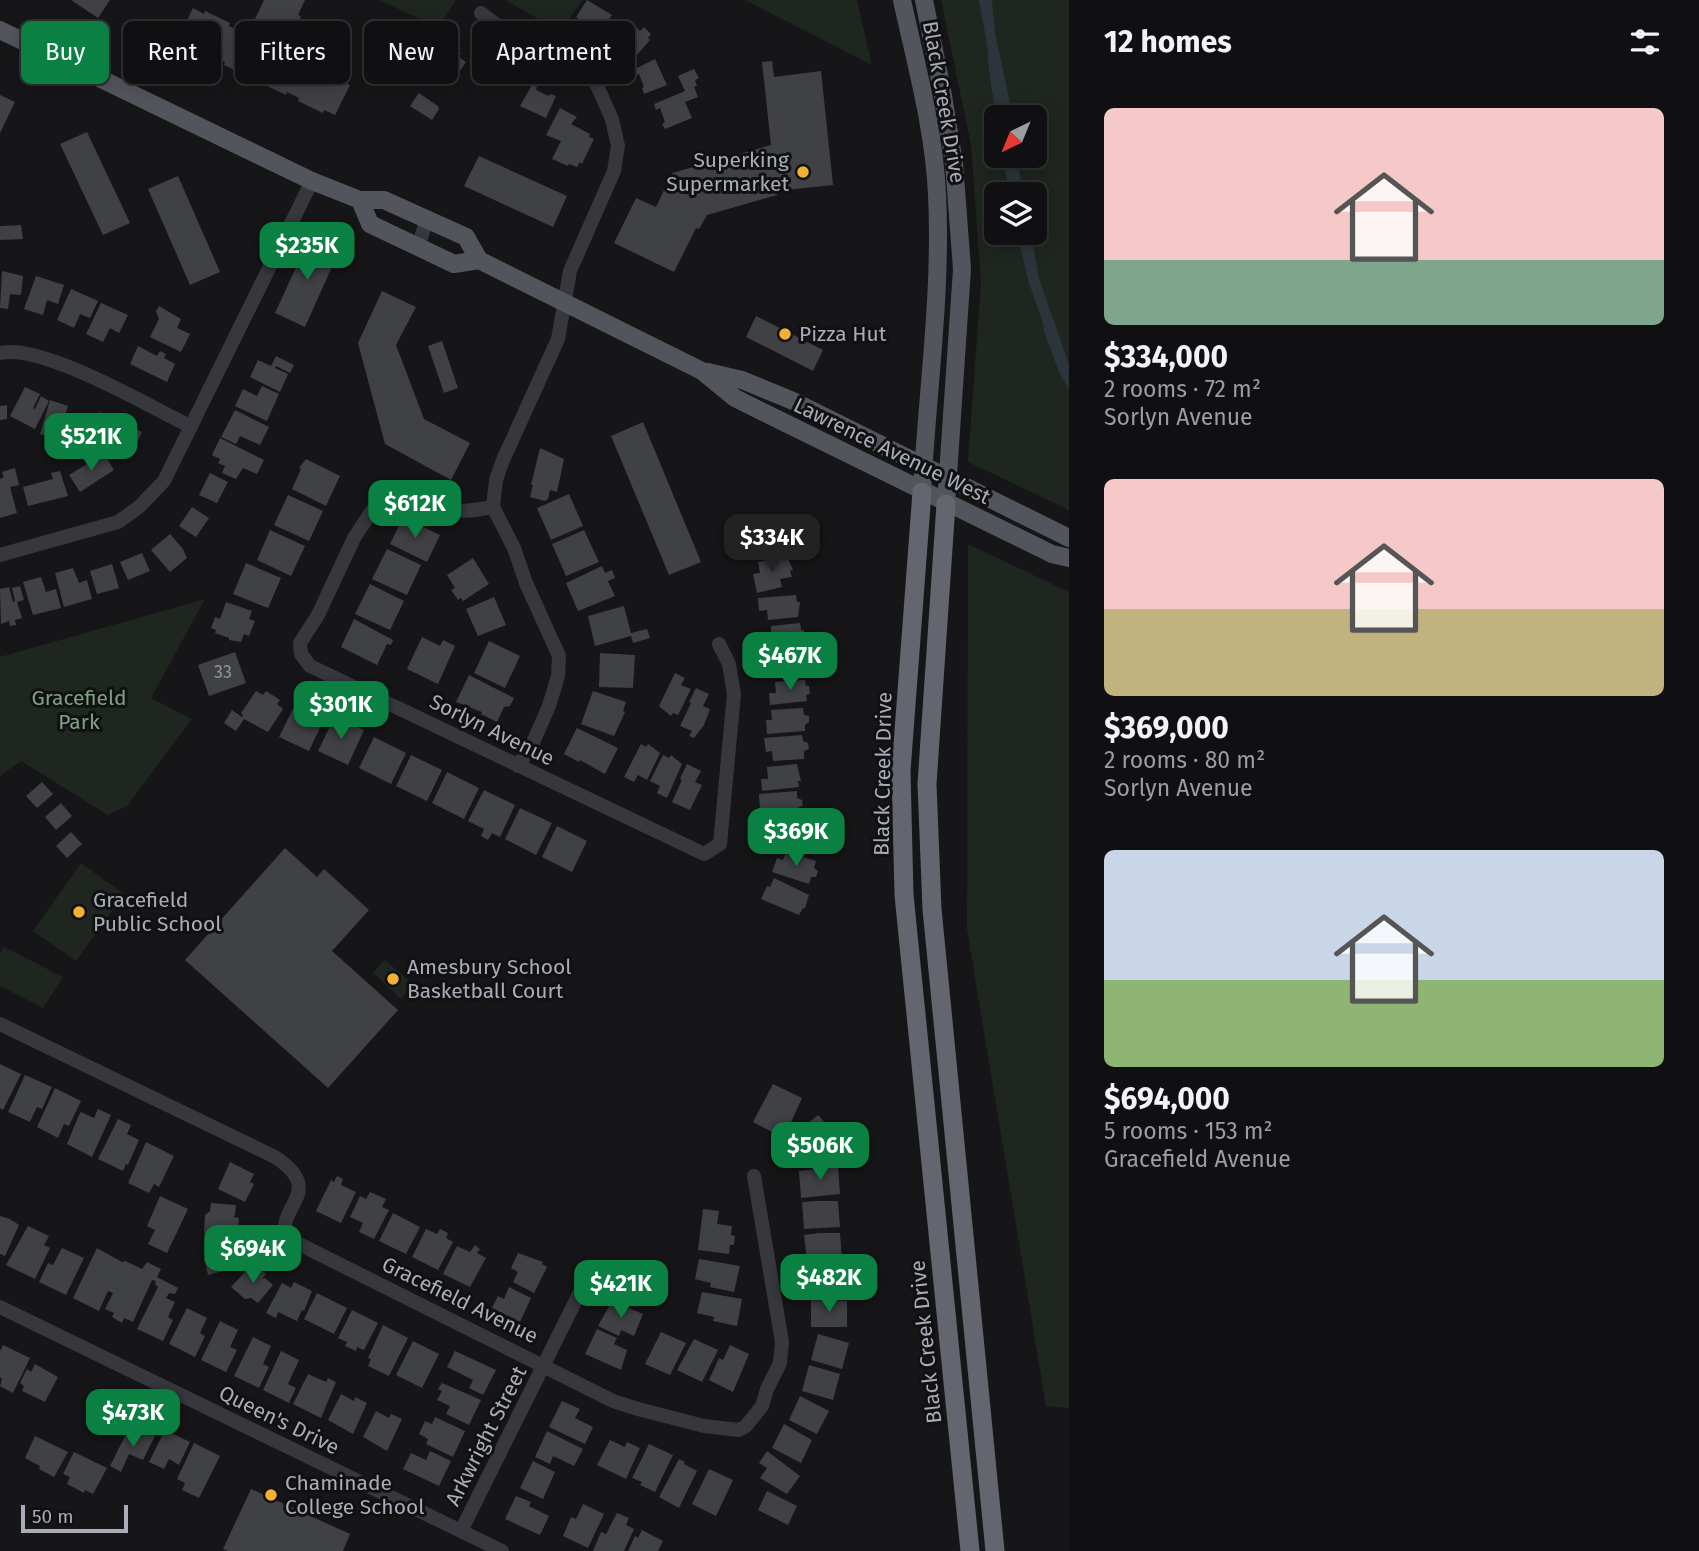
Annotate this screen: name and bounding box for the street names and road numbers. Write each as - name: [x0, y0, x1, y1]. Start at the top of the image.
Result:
- street label: Black Creek Drive: [917, 19, 971, 185]
- street label: Lawrence Avenue West: [789, 392, 995, 510]
- street label: Sorlyn Avenue: [425, 689, 559, 771]
- street label: Black Creek Drive: [869, 692, 897, 856]
- street label: Gracefield Avenue: [378, 1251, 542, 1349]
- street label: Black Creek Drive: [905, 1259, 947, 1425]
- street label: Arkwright Street: [440, 1361, 533, 1510]
- street label: Queen's Drive: [215, 1380, 343, 1460]

